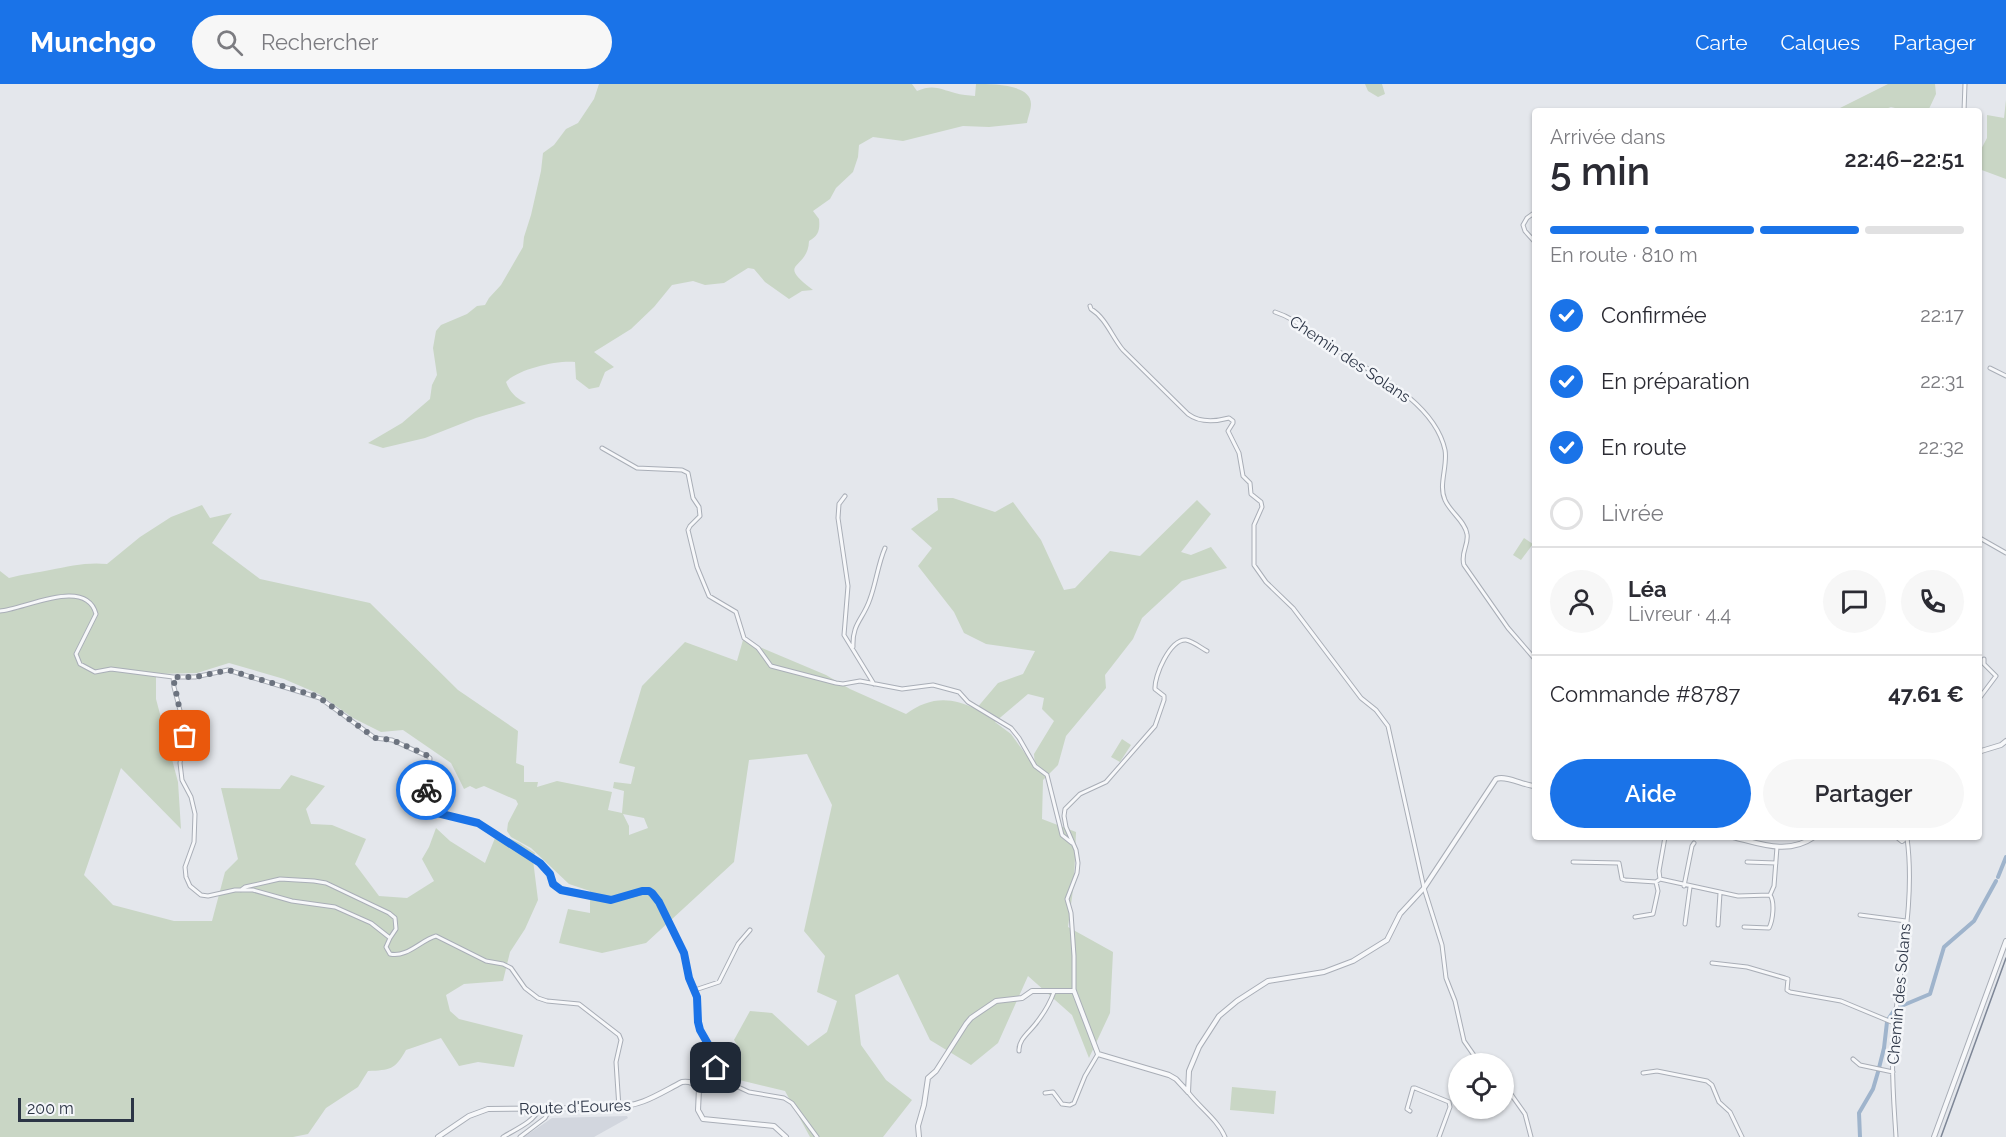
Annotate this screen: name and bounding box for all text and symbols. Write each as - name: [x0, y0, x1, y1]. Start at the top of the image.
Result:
- search box: [192, 15, 612, 69]
- text: Munchgo: [30, 26, 156, 59]
- icon: search: [213, 26, 246, 59]
- text: Rechercher: [261, 29, 379, 55]
- text: Carte: [1695, 30, 1748, 55]
- text: Calques: [1781, 30, 1860, 55]
- text: Partager: [1893, 30, 1976, 55]
- text: Arrivée dans: [1550, 125, 1665, 149]
- text: 22:46–22:51: [1845, 146, 1964, 172]
- text: 5 min: [1550, 148, 1650, 194]
- text: En route · 810 m: [1550, 243, 1698, 267]
- icon: check: [1550, 299, 1583, 332]
- text: Confirmée: [1601, 302, 1707, 328]
- text: 22:17: [1920, 303, 1964, 327]
- street label: Chemin des Solans: [1286, 311, 1414, 407]
- icon: check: [1550, 365, 1583, 398]
- text: En préparation: [1601, 368, 1750, 394]
- text: 22:31: [1920, 369, 1964, 393]
- icon: check: [1550, 431, 1583, 464]
- text: En route: [1601, 434, 1686, 460]
- text: 22:32: [1918, 435, 1964, 459]
- text: Livrée: [1601, 500, 1664, 526]
- button: person: [1550, 570, 1613, 633]
- button: chat: [1823, 570, 1886, 633]
- button: phone: [1901, 570, 1964, 633]
- text: Léa: [1628, 576, 1667, 602]
- text: Livreur · 4.4: [1628, 602, 1731, 626]
- text: Commande #8787: [1550, 681, 1740, 707]
- text: 47.61 €: [1888, 681, 1964, 707]
- pin: [159, 710, 210, 761]
- icon: bag: [168, 719, 201, 752]
- button: Aide: [1550, 759, 1751, 828]
- button: Partager: [1763, 759, 1964, 828]
- courier: [396, 760, 456, 820]
- icon: bike: [410, 774, 443, 807]
- street label: Chemin des Solans: [1883, 922, 1915, 1065]
- pin: [690, 1042, 741, 1093]
- icon: home: [699, 1051, 732, 1084]
- map controls: [1448, 1053, 1514, 1119]
- button: locate: [1448, 1053, 1514, 1119]
- scale bar: [18, 1095, 134, 1122]
- street label: Route d'Eoures: [519, 1096, 632, 1118]
- text: 200 m: [27, 1099, 74, 1118]

